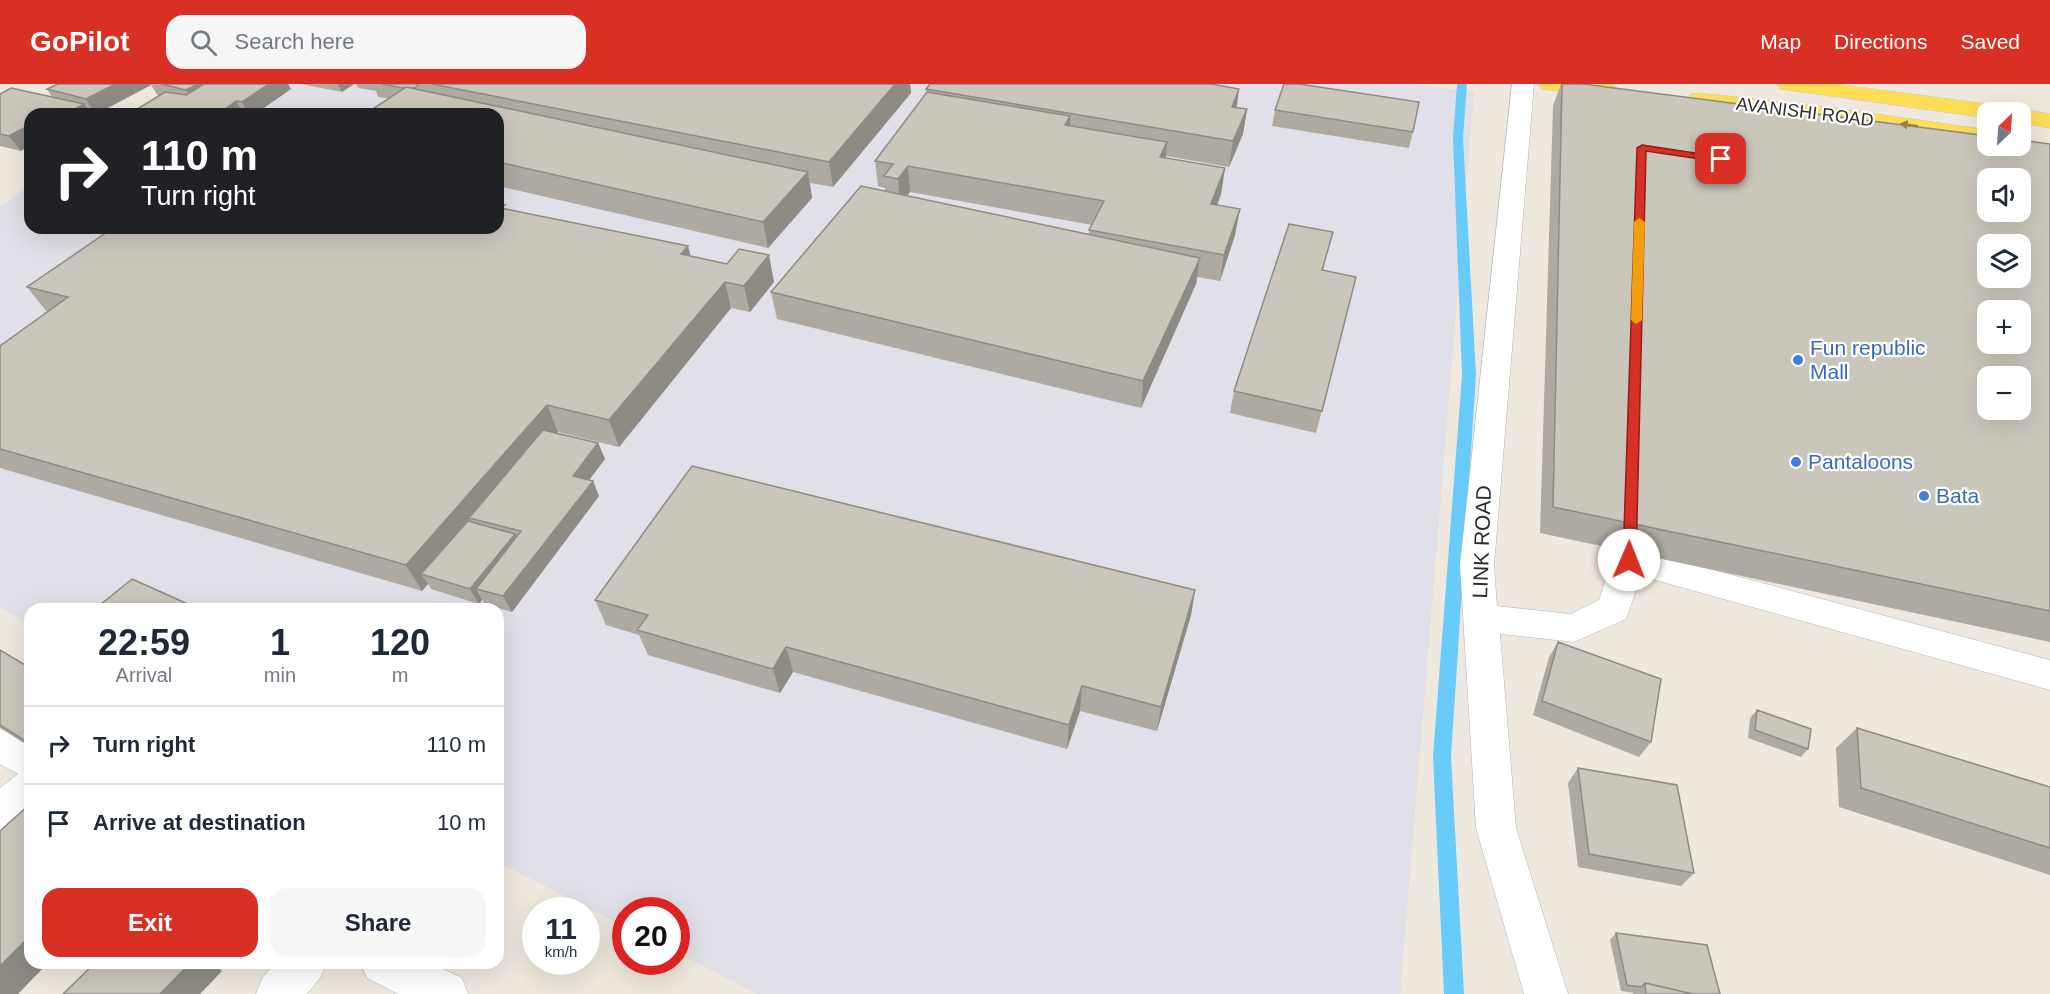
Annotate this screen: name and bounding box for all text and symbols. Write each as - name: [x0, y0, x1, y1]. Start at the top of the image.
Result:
- search box: [166, 15, 586, 69]
- text: GoPilot: [30, 26, 130, 57]
- icon: search: [187, 26, 220, 59]
- text: Search here: [235, 29, 354, 54]
- text: Map: [1760, 30, 1801, 53]
- text: Directions: [1834, 30, 1927, 53]
- text: Saved: [1960, 30, 2020, 53]
- street label: AVANISHI ROAD: [1735, 94, 1875, 130]
- north arrow: [1977, 102, 2031, 156]
- map controls: [1977, 102, 2031, 420]
- one-way arrow: [1899, 121, 1918, 130]
- icon: right: [42, 132, 120, 210]
- text: 110 m: [141, 132, 258, 179]
- pin: [1695, 133, 1746, 184]
- icon: arrive: [1704, 142, 1737, 175]
- button: sound: [1977, 168, 2031, 222]
- text: Turn right: [141, 181, 256, 211]
- button: layers: [1977, 234, 2031, 288]
- button: +: [1977, 300, 2031, 354]
- place label: Fun republic Mall: [1810, 336, 1926, 383]
- marker: Fun republic Mall: [1791, 353, 1805, 367]
- button: −: [1977, 366, 2031, 420]
- place label: Pantaloons: [1808, 450, 1913, 473]
- marker: Pantaloons: [1789, 455, 1803, 469]
- place label: Bata: [1936, 484, 1980, 507]
- street label: LINK ROAD: [1468, 485, 1495, 599]
- marker: Bata: [1917, 489, 1931, 503]
- position arrow: [1597, 528, 1661, 592]
- text: 22:59: [98, 622, 190, 663]
- text: 1: [270, 622, 290, 663]
- text: 120: [370, 622, 430, 663]
- text: Arrival: [116, 664, 172, 686]
- text: min: [264, 664, 296, 686]
- text: m: [392, 664, 408, 686]
- icon: right: [42, 729, 75, 762]
- text: Turn right: [93, 732, 195, 757]
- text: 110 m: [426, 732, 486, 757]
- icon: arrive: [42, 807, 75, 840]
- text: Arrive at destination: [93, 810, 306, 835]
- text: 10 m: [437, 810, 486, 835]
- button: Exit: [42, 888, 258, 957]
- button: Share: [270, 888, 486, 957]
- speed limit sign: 20: [612, 897, 690, 975]
- text: 11: [545, 912, 577, 945]
- text: km/h: [545, 943, 577, 960]

